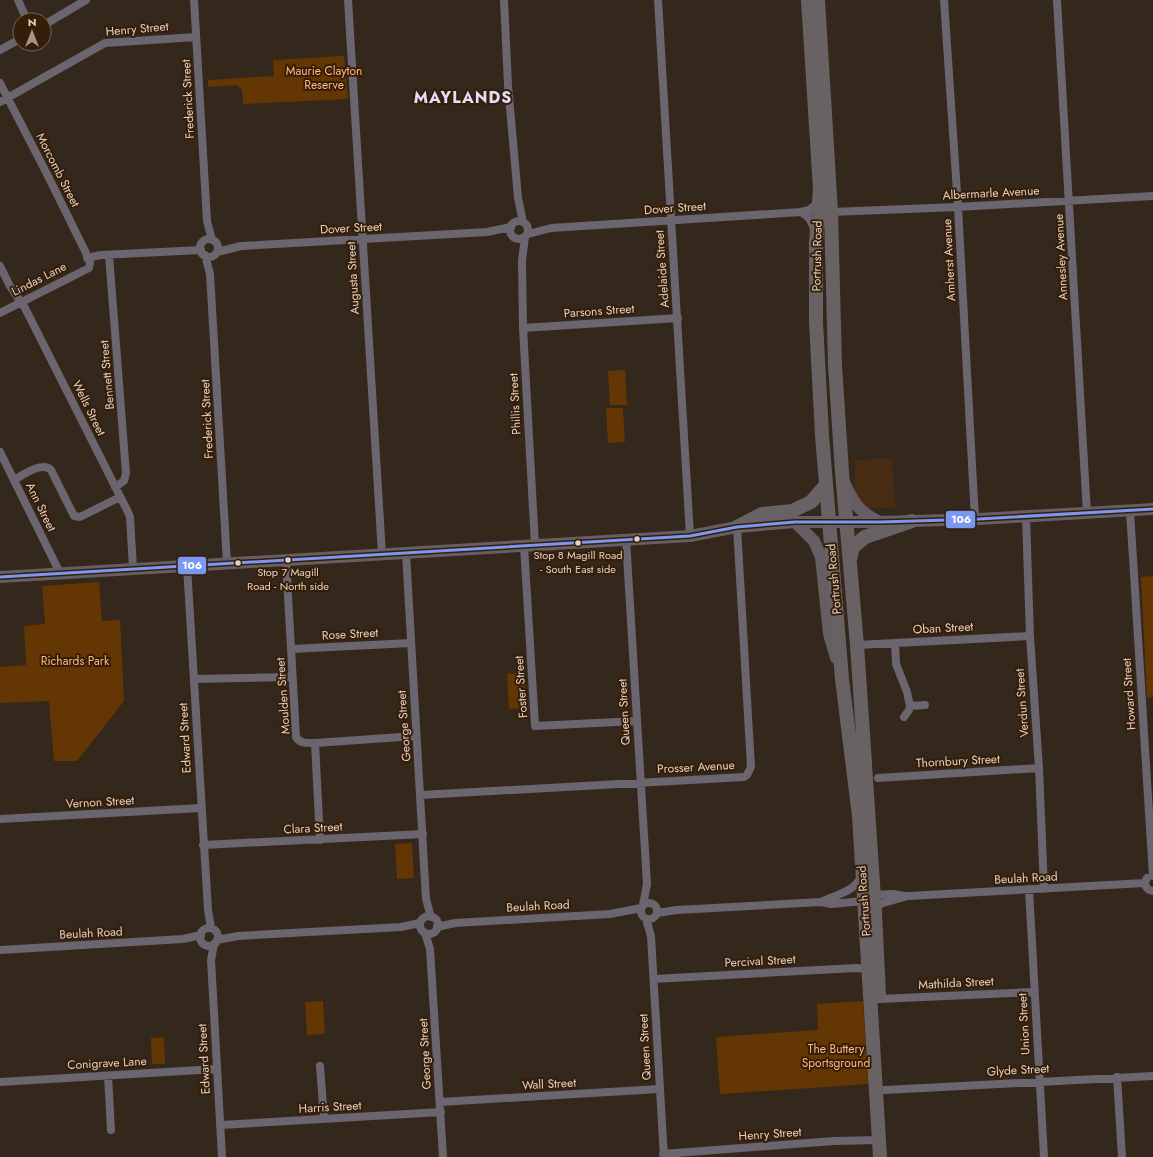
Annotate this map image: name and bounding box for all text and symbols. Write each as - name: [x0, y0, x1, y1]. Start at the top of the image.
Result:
- north arrow: [12, 12, 52, 52]
- text: N: [28, 14, 36, 30]
- street label: Henry Street: [105, 17, 169, 41]
- street label: Frederick Street: [177, 59, 199, 139]
- park label: Maurie Clayton Reserve: [286, 62, 362, 94]
- district label: MAYLANDS: [414, 86, 512, 109]
- street label: Morcomb Street: [32, 130, 84, 210]
- street label: Albermarle Avenue: [942, 181, 1040, 205]
- street label: Dover Street: [643, 197, 707, 219]
- street label: Annesley Avenue: [1050, 213, 1072, 301]
- street label: Dover Street: [319, 217, 383, 239]
- street label: Amherst Avenue: [938, 218, 960, 302]
- street label: Portrush Road: [807, 220, 827, 292]
- street label: Adelaide Street: [650, 229, 674, 308]
- street label: Augusta Street: [342, 241, 364, 315]
- street label: Lindas Lane: [8, 257, 70, 301]
- street label: Parsons Street: [563, 300, 635, 322]
- street label: Bennett Street: [95, 339, 119, 410]
- street label: Phillis Street: [504, 373, 526, 435]
- street label: Wells Street: [68, 377, 110, 439]
- street label: Frederick Street: [196, 379, 218, 459]
- street label: Ann Street: [21, 479, 61, 535]
- line badge: 106: [945, 510, 976, 529]
- text: 106: [951, 511, 971, 527]
- unlabelled marker: [632, 534, 642, 544]
- marker: Stop 8 Magill Road - South East side: [573, 538, 583, 548]
- street label: Portrush Road: [822, 543, 846, 615]
- place label: Stop 8 Magill Road - South East side: [534, 547, 622, 577]
- marker: Stop 7 Magill Road - North side: [283, 555, 293, 565]
- line badge: 106: [177, 556, 207, 575]
- text: 106: [182, 557, 202, 573]
- unlabelled marker: [233, 558, 243, 568]
- place label: Stop 7 Magill Road - North side: [247, 564, 329, 594]
- street label: Oban Street: [912, 617, 974, 639]
- street label: Rose Street: [321, 624, 379, 644]
- park label: Richards Park: [41, 652, 110, 670]
- street label: Foster Street: [510, 655, 532, 719]
- street label: Moulden Street: [271, 657, 295, 735]
- street label: Howard Street: [1117, 657, 1140, 731]
- street label: Verdun Street: [1011, 668, 1033, 738]
- street label: Queen Street: [613, 678, 635, 746]
- street label: George Street: [393, 690, 415, 762]
- street label: Edward Street: [174, 702, 196, 774]
- street label: Thornbury Street: [916, 750, 1001, 772]
- street label: Prosser Avenue: [657, 756, 735, 778]
- street label: Vernon Street: [65, 791, 135, 813]
- street label: Clara Street: [283, 817, 343, 839]
- street label: Portrush Road: [853, 865, 875, 937]
- street label: Beulah Road: [994, 867, 1058, 889]
- street label: Beulah Road: [506, 895, 570, 917]
- street label: Beulah Road: [59, 922, 123, 944]
- street label: Percival Street: [724, 950, 796, 972]
- street label: Mathilda Street: [918, 972, 994, 994]
- street label: Union Street: [1013, 992, 1035, 1055]
- street label: Queen Street: [634, 1013, 656, 1081]
- street label: George Street: [414, 1018, 436, 1090]
- street label: Edward Street: [193, 1023, 215, 1095]
- park label: The Buttery Sportsground: [802, 1040, 870, 1072]
- street label: Conigrave Lane: [67, 1052, 147, 1074]
- street label: Glyde Street: [986, 1059, 1050, 1081]
- street label: Wall Street: [521, 1074, 577, 1094]
- street label: Harris Street: [298, 1096, 362, 1118]
- street label: Henry Street: [738, 1123, 802, 1145]

